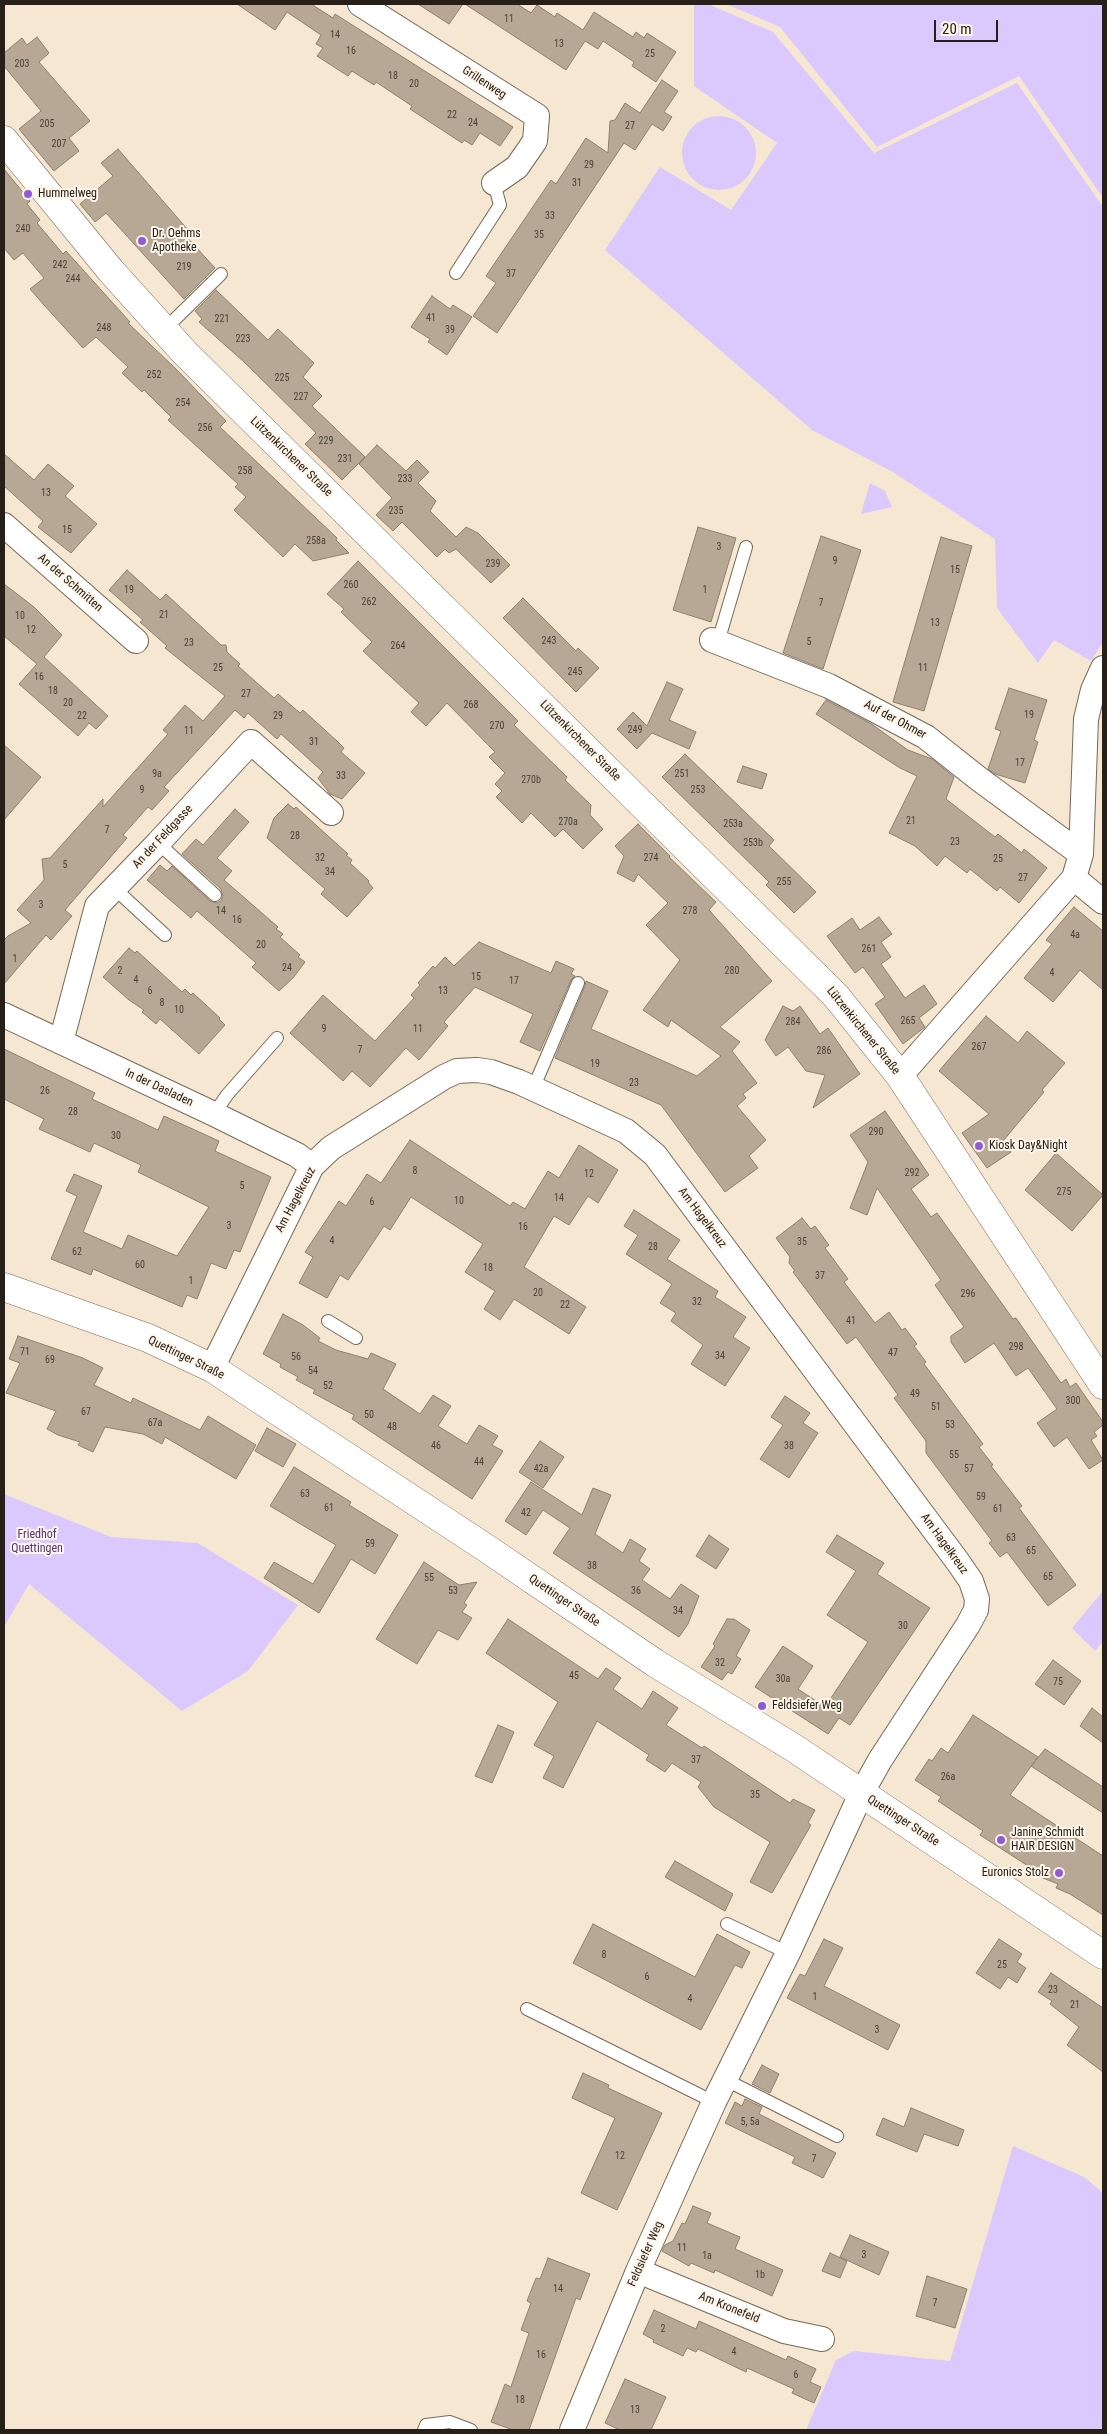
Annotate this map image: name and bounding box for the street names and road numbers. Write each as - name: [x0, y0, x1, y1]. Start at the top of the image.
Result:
- street label: Grillenweg: [459, 63, 509, 103]
- street label: Lützenkirchener Straße: [247, 414, 335, 500]
- street label: An der Schmitten: [35, 551, 105, 615]
- street label: Lützenkirchener Straße: [536, 697, 624, 785]
- street label: Auf der Ohmer: [861, 698, 929, 742]
- street label: An der Feldgasse: [130, 802, 196, 872]
- street label: Lützenkirchener Straße: [823, 984, 903, 1078]
- street label: In der Dasladen: [123, 1066, 195, 1110]
- street label: Am Hagelkreuz: [273, 1165, 319, 1235]
- street label: Am Hagelkreuz: [675, 1185, 729, 1251]
- street label: Quettinger Straße: [146, 1333, 226, 1383]
- street label: Am Hagelkreuz: [917, 1511, 971, 1577]
- street label: Quettinger Straße: [526, 1572, 602, 1630]
- street label: Quettinger Straße: [864, 1792, 942, 1850]
- street label: Feldsiefer Weg: [625, 2219, 667, 2289]
- street label: Am Kronefeld: [697, 2289, 761, 2327]

